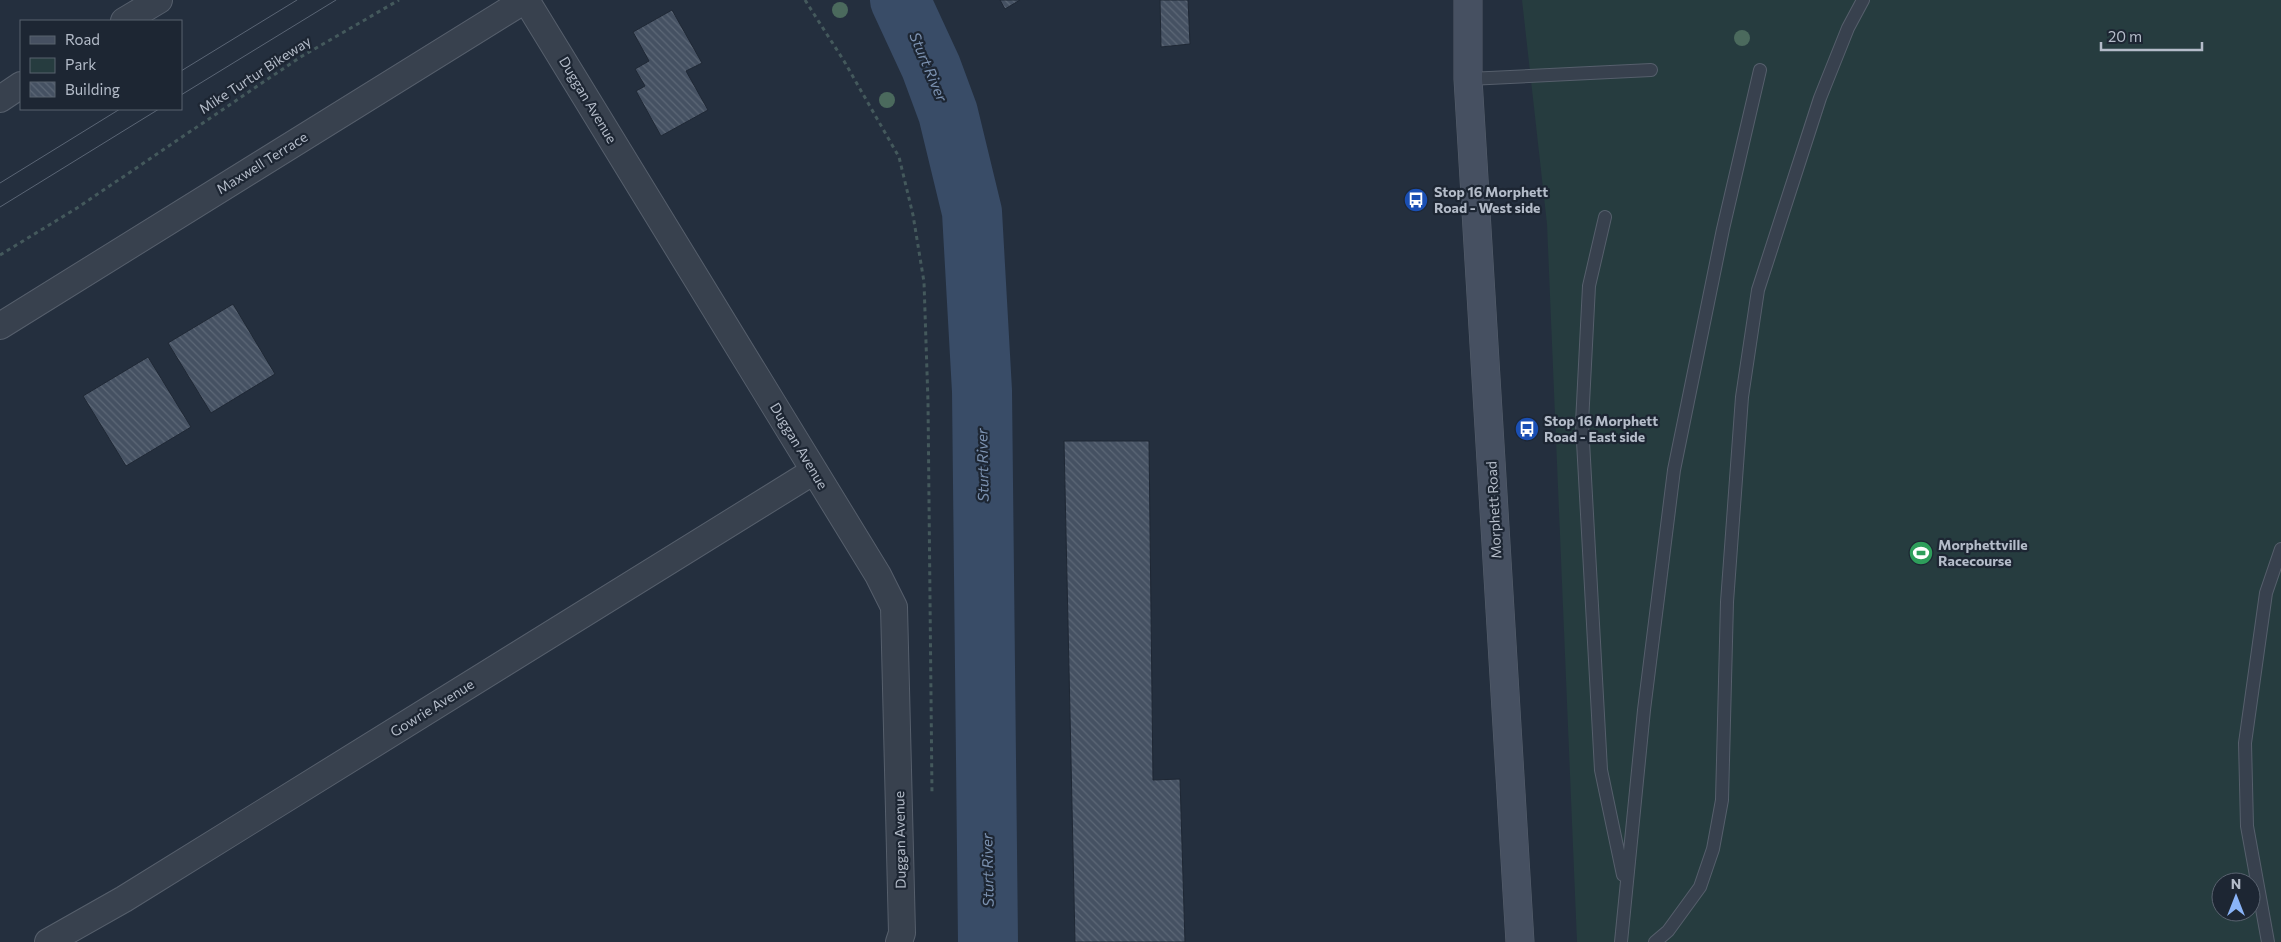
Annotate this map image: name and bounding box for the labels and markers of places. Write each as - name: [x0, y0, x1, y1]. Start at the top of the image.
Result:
- place label: Stop 16 Morphett Road - West side: [1434, 183, 1548, 216]
- bus stop icon: Stop 16 Morphett Road - West side: [1403, 187, 1429, 213]
- place label: Stop 16 Morphett Road - East side: [1544, 412, 1658, 445]
- bus stop icon: Stop 16 Morphett Road - East side: [1514, 416, 1540, 442]
- place label: Morphettville Racecourse: [1938, 536, 2028, 569]
- sports icon: Morphettville Racecourse: [1908, 540, 1934, 566]

